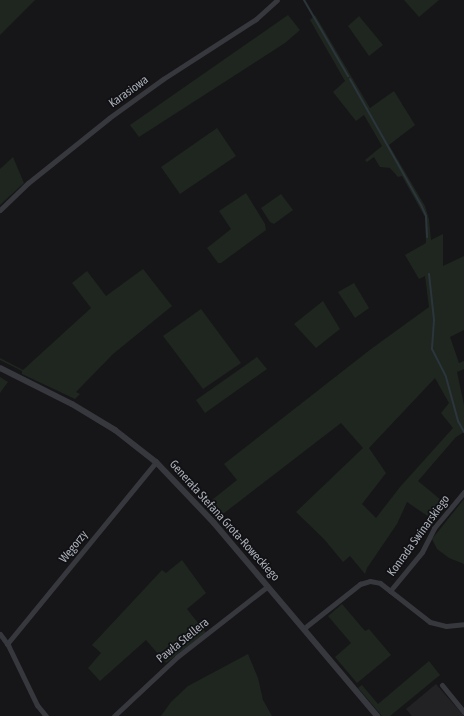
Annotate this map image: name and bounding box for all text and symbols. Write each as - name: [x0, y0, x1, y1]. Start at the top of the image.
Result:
- street label: Karasiowa: [106, 73, 152, 111]
- street label: Generała Stefana Grota-Roweckiego: [166, 458, 282, 584]
- street label: Konrada Swinarskiego: [385, 493, 453, 579]
- street label: Węgorzy: [57, 528, 91, 566]
- street label: Pawła Stellera: [154, 616, 212, 666]

